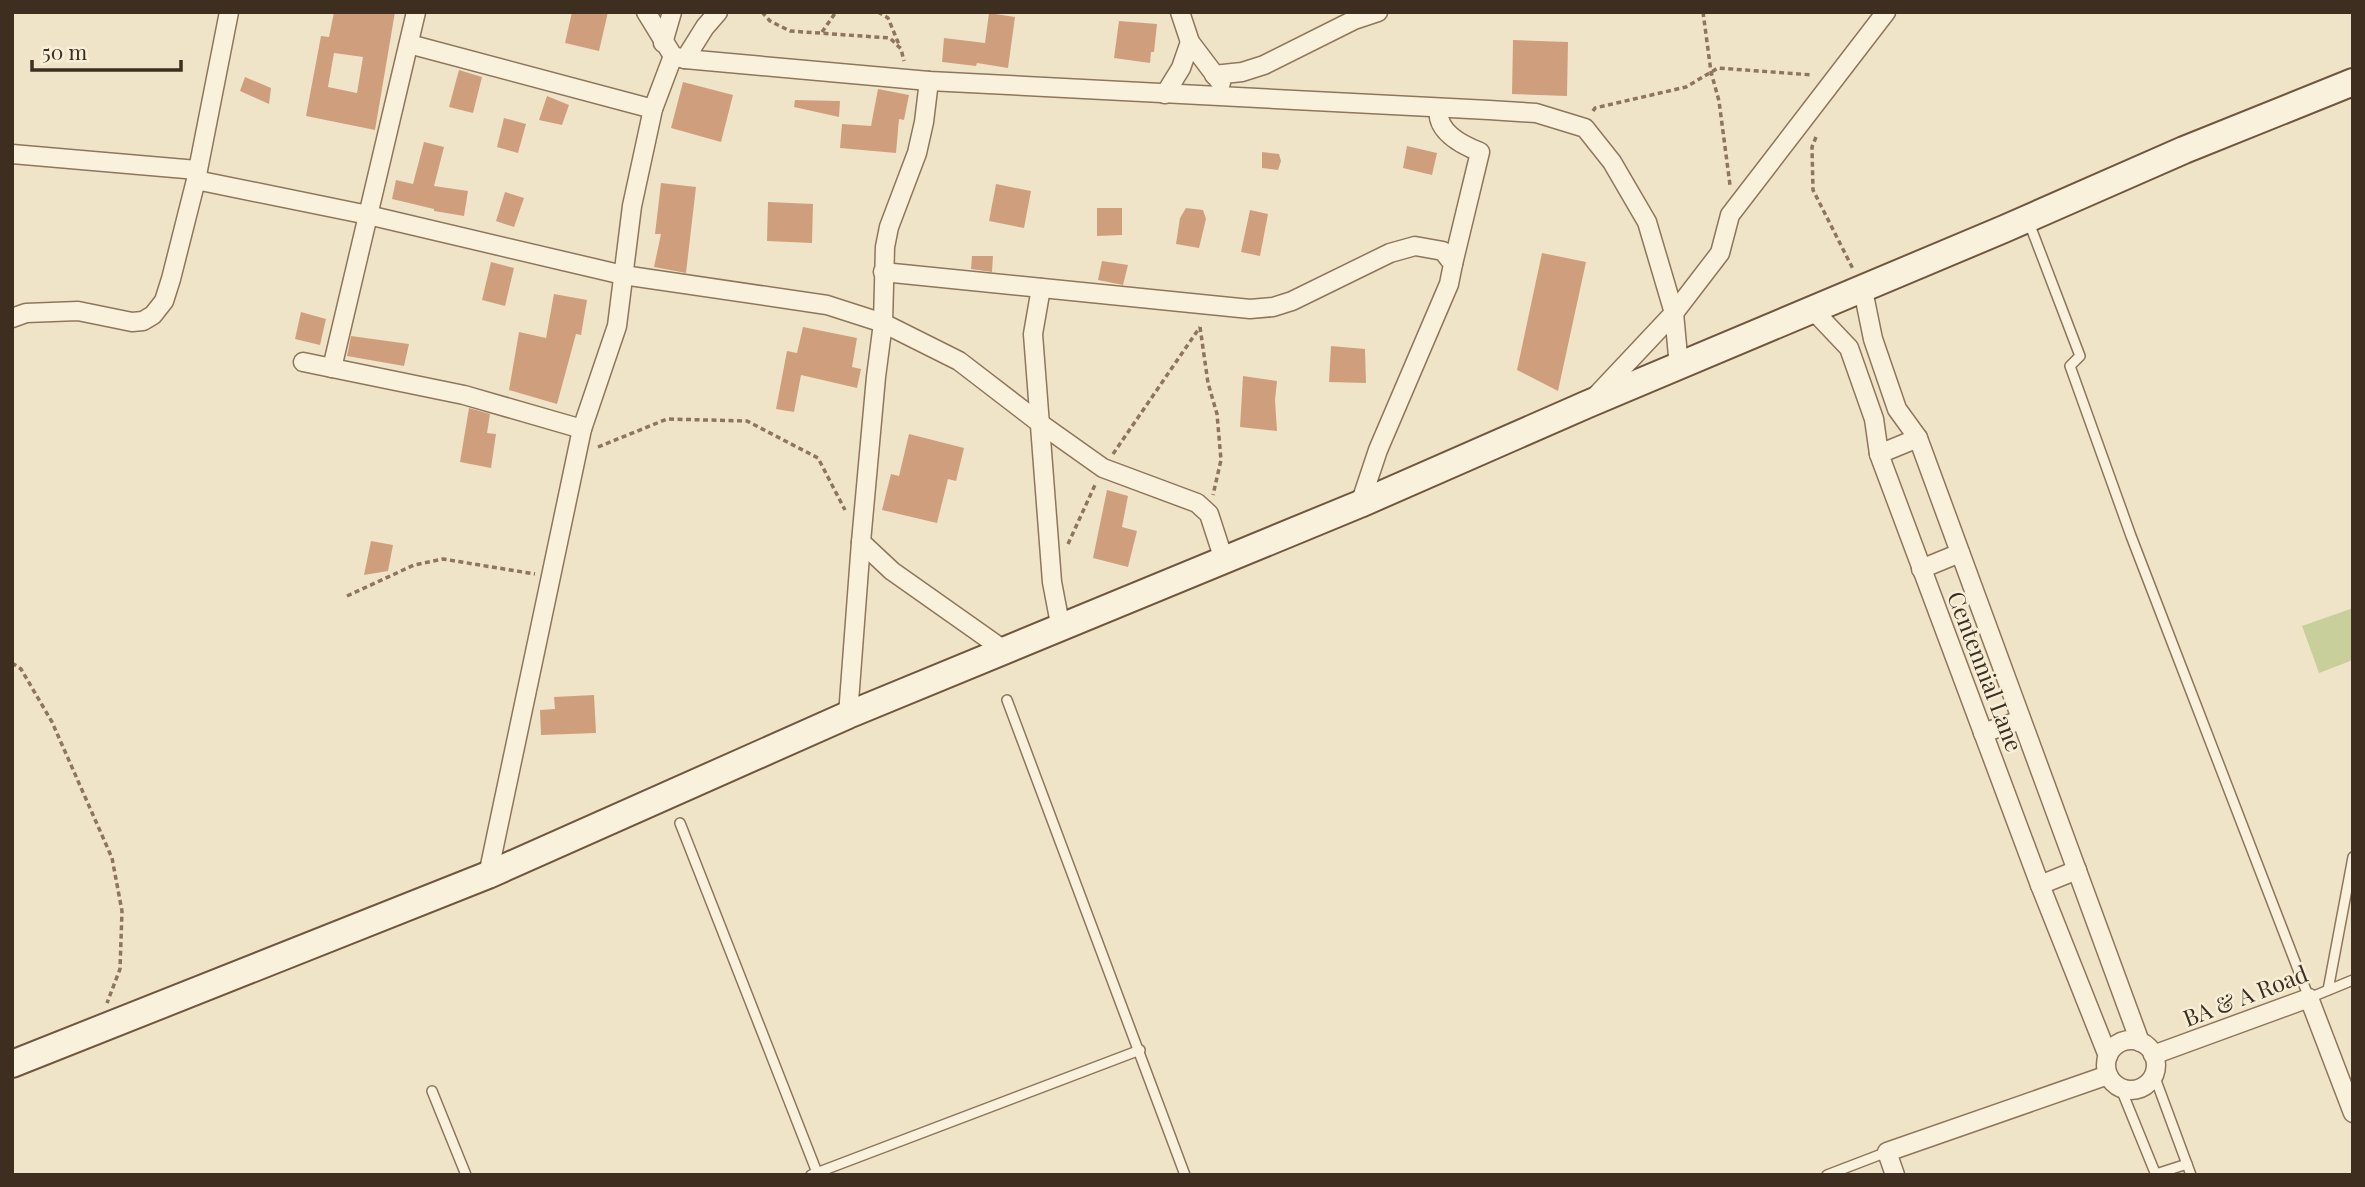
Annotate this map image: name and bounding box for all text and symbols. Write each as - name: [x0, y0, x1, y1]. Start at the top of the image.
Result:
- scale bar: [32, 28, 180, 72]
- text: 50 m: [42, 37, 88, 65]
- street label: Centennial Lane: [1941, 586, 2031, 756]
- street label: BA & A Road: [2178, 957, 2312, 1033]

